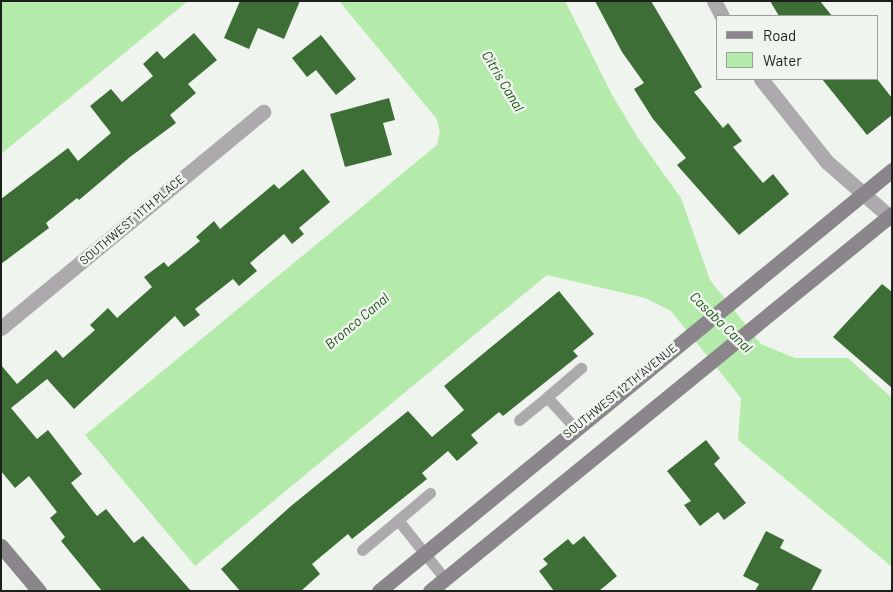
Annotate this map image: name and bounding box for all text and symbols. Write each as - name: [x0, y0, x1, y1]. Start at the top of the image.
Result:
- legend: [716, 15, 878, 80]
- text: Road: [763, 26, 796, 44]
- water label: Citris Canal: [478, 48, 528, 114]
- text: Water: [763, 51, 802, 69]
- street label: SOUTHWEST 11TH PLACE: [77, 172, 187, 268]
- water label: Casaba Canal: [686, 288, 756, 356]
- water label: Bronco Canal: [322, 289, 392, 353]
- street label: SOUTHWEST 12TH AVENUE: [560, 341, 680, 441]

